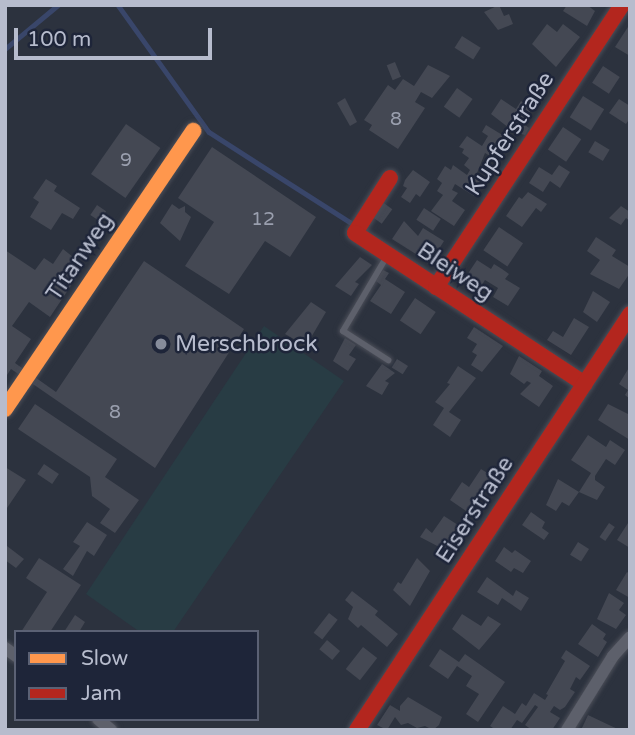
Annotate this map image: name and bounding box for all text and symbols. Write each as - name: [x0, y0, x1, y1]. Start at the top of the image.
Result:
- scale bar: [18, 14, 215, 58]
- text: 100 m: [27, 27, 91, 52]
- street label: Kupferstraße: [460, 67, 560, 201]
- house number: 8: [390, 109, 402, 131]
- house number: 9: [120, 150, 132, 172]
- street label: Titanweg: [40, 208, 120, 306]
- house number: 12: [251, 209, 275, 231]
- street label: Bleiweg: [412, 237, 498, 307]
- place label: Merschbrock: [175, 330, 318, 358]
- marker: Merschbrock: [153, 336, 169, 352]
- house number: 8: [109, 402, 121, 424]
- street label: Eiserstraße: [430, 451, 520, 569]
- legend: [14, 630, 259, 721]
- text: Slow: [81, 646, 128, 671]
- text: Jam: [81, 681, 122, 706]

